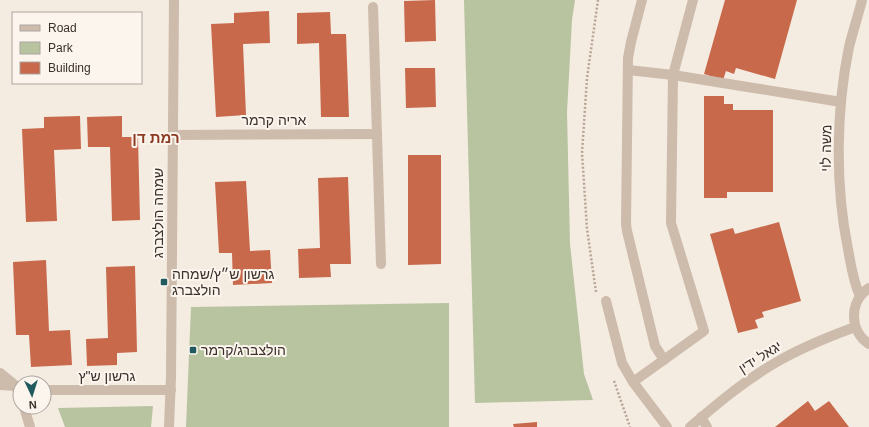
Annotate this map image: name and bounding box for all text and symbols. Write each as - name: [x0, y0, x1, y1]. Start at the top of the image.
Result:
- legend: [12, 12, 142, 84]
- text: Road: [48, 21, 77, 35]
- text: Park: [48, 41, 74, 55]
- text: Building: [48, 61, 91, 75]
- street label: אריה קרמר: [242, 112, 307, 128]
- street label: משה לוי: [818, 124, 834, 172]
- district label: רמת דן: [132, 129, 180, 146]
- street label: שמחה הולצברג: [150, 168, 166, 258]
- place label: גרשון ש״ץ/שמחה הולצברג: [172, 266, 274, 298]
- marker: גרשון ש״ץ/שמחה הולצברג: [159, 277, 169, 287]
- street label: יגאל ידין: [736, 338, 784, 376]
- place label: הולצברג/קרמר: [201, 342, 286, 358]
- marker: הולצברג/קרמר: [188, 345, 198, 355]
- street label: גרשון ש"ץ: [78, 368, 136, 384]
- north arrow: [12, 375, 52, 415]
- text: N: [28, 399, 37, 411]

